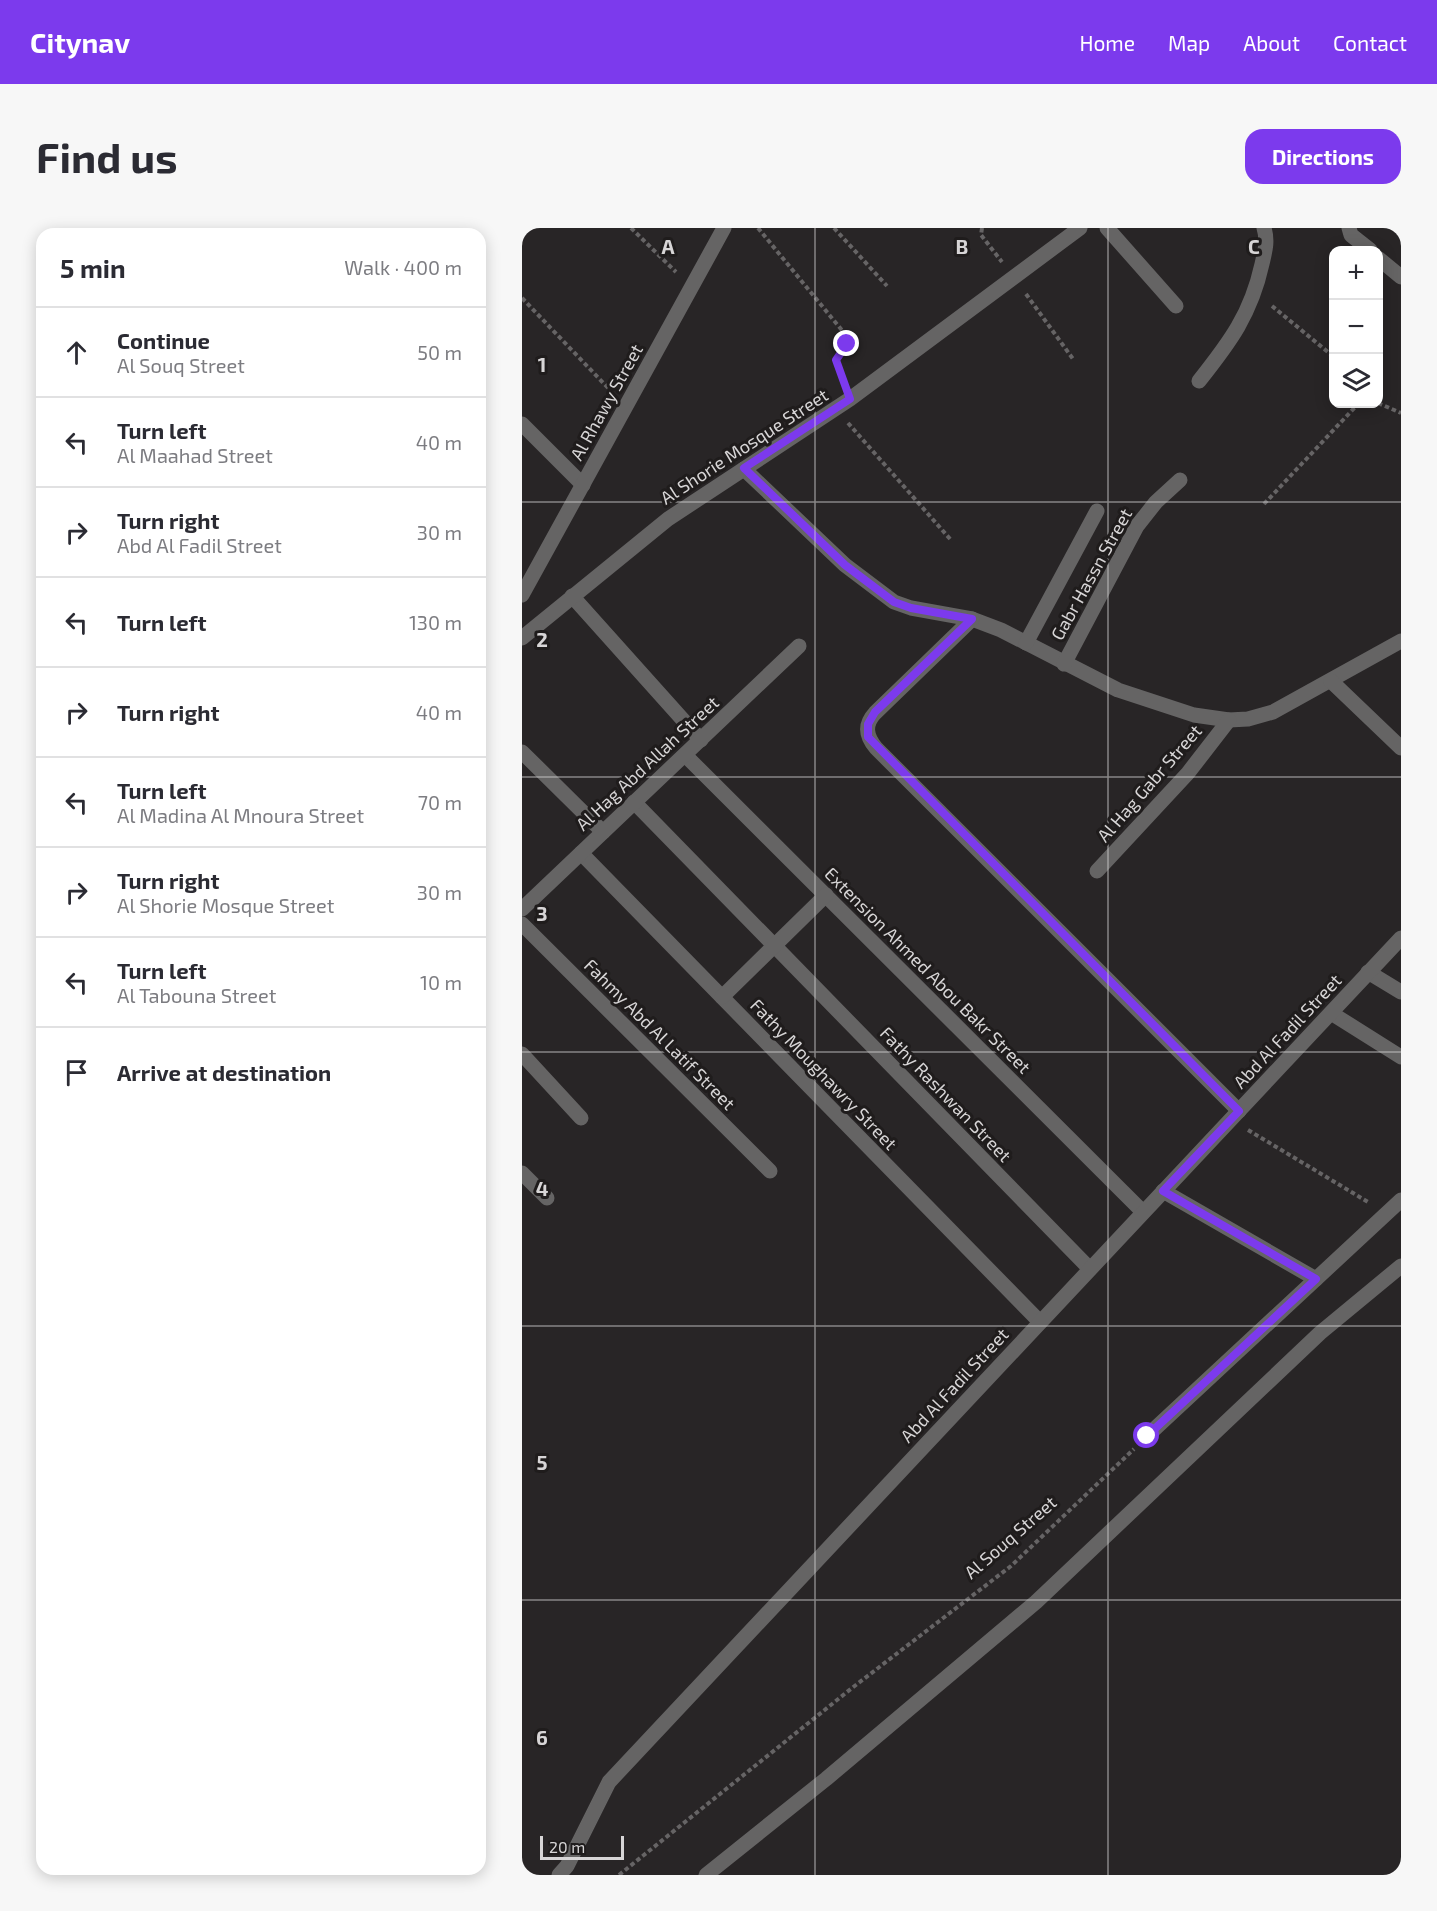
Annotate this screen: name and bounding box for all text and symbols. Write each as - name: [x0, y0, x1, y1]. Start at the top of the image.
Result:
- text: Citynav: [30, 25, 130, 59]
- text: Home: [1079, 30, 1135, 55]
- text: Map: [1168, 30, 1210, 55]
- text: About: [1243, 30, 1300, 55]
- text: Contact: [1333, 30, 1407, 55]
- button: Directions: [1245, 129, 1401, 184]
- text: Find us: [36, 131, 178, 181]
- text: A: [661, 234, 675, 258]
- text: B: [956, 234, 968, 258]
- text: C: [1248, 234, 1260, 258]
- map controls: [1329, 246, 1383, 408]
- button: +: [1329, 246, 1383, 300]
- text: 5 min: [60, 252, 126, 283]
- text: Walk · 400 m: [344, 255, 462, 279]
- button: −: [1329, 300, 1383, 354]
- text: Continue: [117, 327, 210, 353]
- route end: [833, 330, 859, 356]
- icon: ahead: [60, 336, 93, 369]
- text: 50 m: [417, 340, 462, 364]
- street label: Al Rhawy Street: [565, 340, 647, 464]
- text: 1: [538, 352, 546, 376]
- text: Al Souq Street: [117, 353, 245, 377]
- button: layers: [1329, 354, 1383, 408]
- street label: Al Shorie Mosque Street: [656, 383, 832, 508]
- text: Turn left: [117, 417, 206, 443]
- icon: left: [60, 426, 93, 459]
- text: 40 m: [416, 430, 462, 454]
- text: Al Maahad Street: [117, 443, 273, 467]
- street label: Gabr Hassn Street: [1046, 504, 1136, 644]
- text: Turn right: [117, 507, 219, 533]
- icon: right: [60, 516, 93, 549]
- text: 30 m: [417, 520, 462, 544]
- text: Abd Al Fadil Street: [117, 533, 282, 557]
- icon: left: [60, 606, 93, 639]
- text: Turn left: [117, 609, 206, 635]
- text: 130 m: [409, 610, 462, 634]
- text: 2: [536, 627, 548, 651]
- street label: Al Hag Abd Allah Street: [571, 691, 723, 835]
- icon: right: [60, 696, 93, 729]
- text: Turn right: [117, 699, 219, 725]
- text: 40 m: [416, 700, 462, 724]
- street label: Al Hag Gabr Street: [1092, 720, 1206, 846]
- text: Turn left: [117, 777, 206, 803]
- icon: left: [60, 786, 93, 819]
- text: 70 m: [418, 790, 462, 814]
- text: Al Madina Al Mnoura Street: [117, 803, 364, 827]
- street label: Extension Ahmed Abou Bakr Street: [820, 862, 1036, 1078]
- text: Turn right: [117, 867, 219, 893]
- icon: right: [60, 876, 93, 909]
- text: 30 m: [417, 880, 462, 904]
- text: Al Shorie Mosque Street: [117, 893, 334, 917]
- text: 3: [536, 901, 548, 925]
- street label: Fahmy Abd Al Latif Street: [580, 954, 740, 1114]
- text: Turn left: [117, 957, 206, 983]
- icon: left: [60, 966, 93, 999]
- street label: Abd Al Fadil Street: [1228, 969, 1346, 1093]
- text: 10 m: [420, 970, 462, 994]
- text: Al Tabouna Street: [117, 983, 276, 1007]
- street label: Fathy Moughawry Street: [746, 994, 902, 1154]
- street label: Fathy Rashwan Street: [876, 1022, 1016, 1166]
- icon: arrive: [60, 1056, 93, 1089]
- text: Arrive at destination: [117, 1059, 331, 1085]
- text: 4: [536, 1176, 549, 1200]
- street label: Abd Al Fadil Street: [895, 1323, 1013, 1447]
- route start: [1133, 1422, 1159, 1448]
- text: 5: [536, 1450, 548, 1474]
- street label: Al Souq Street: [959, 1491, 1061, 1583]
- text: 6: [536, 1725, 548, 1749]
- scale bar: [540, 1833, 624, 1860]
- text: 20 m: [549, 1837, 585, 1856]

